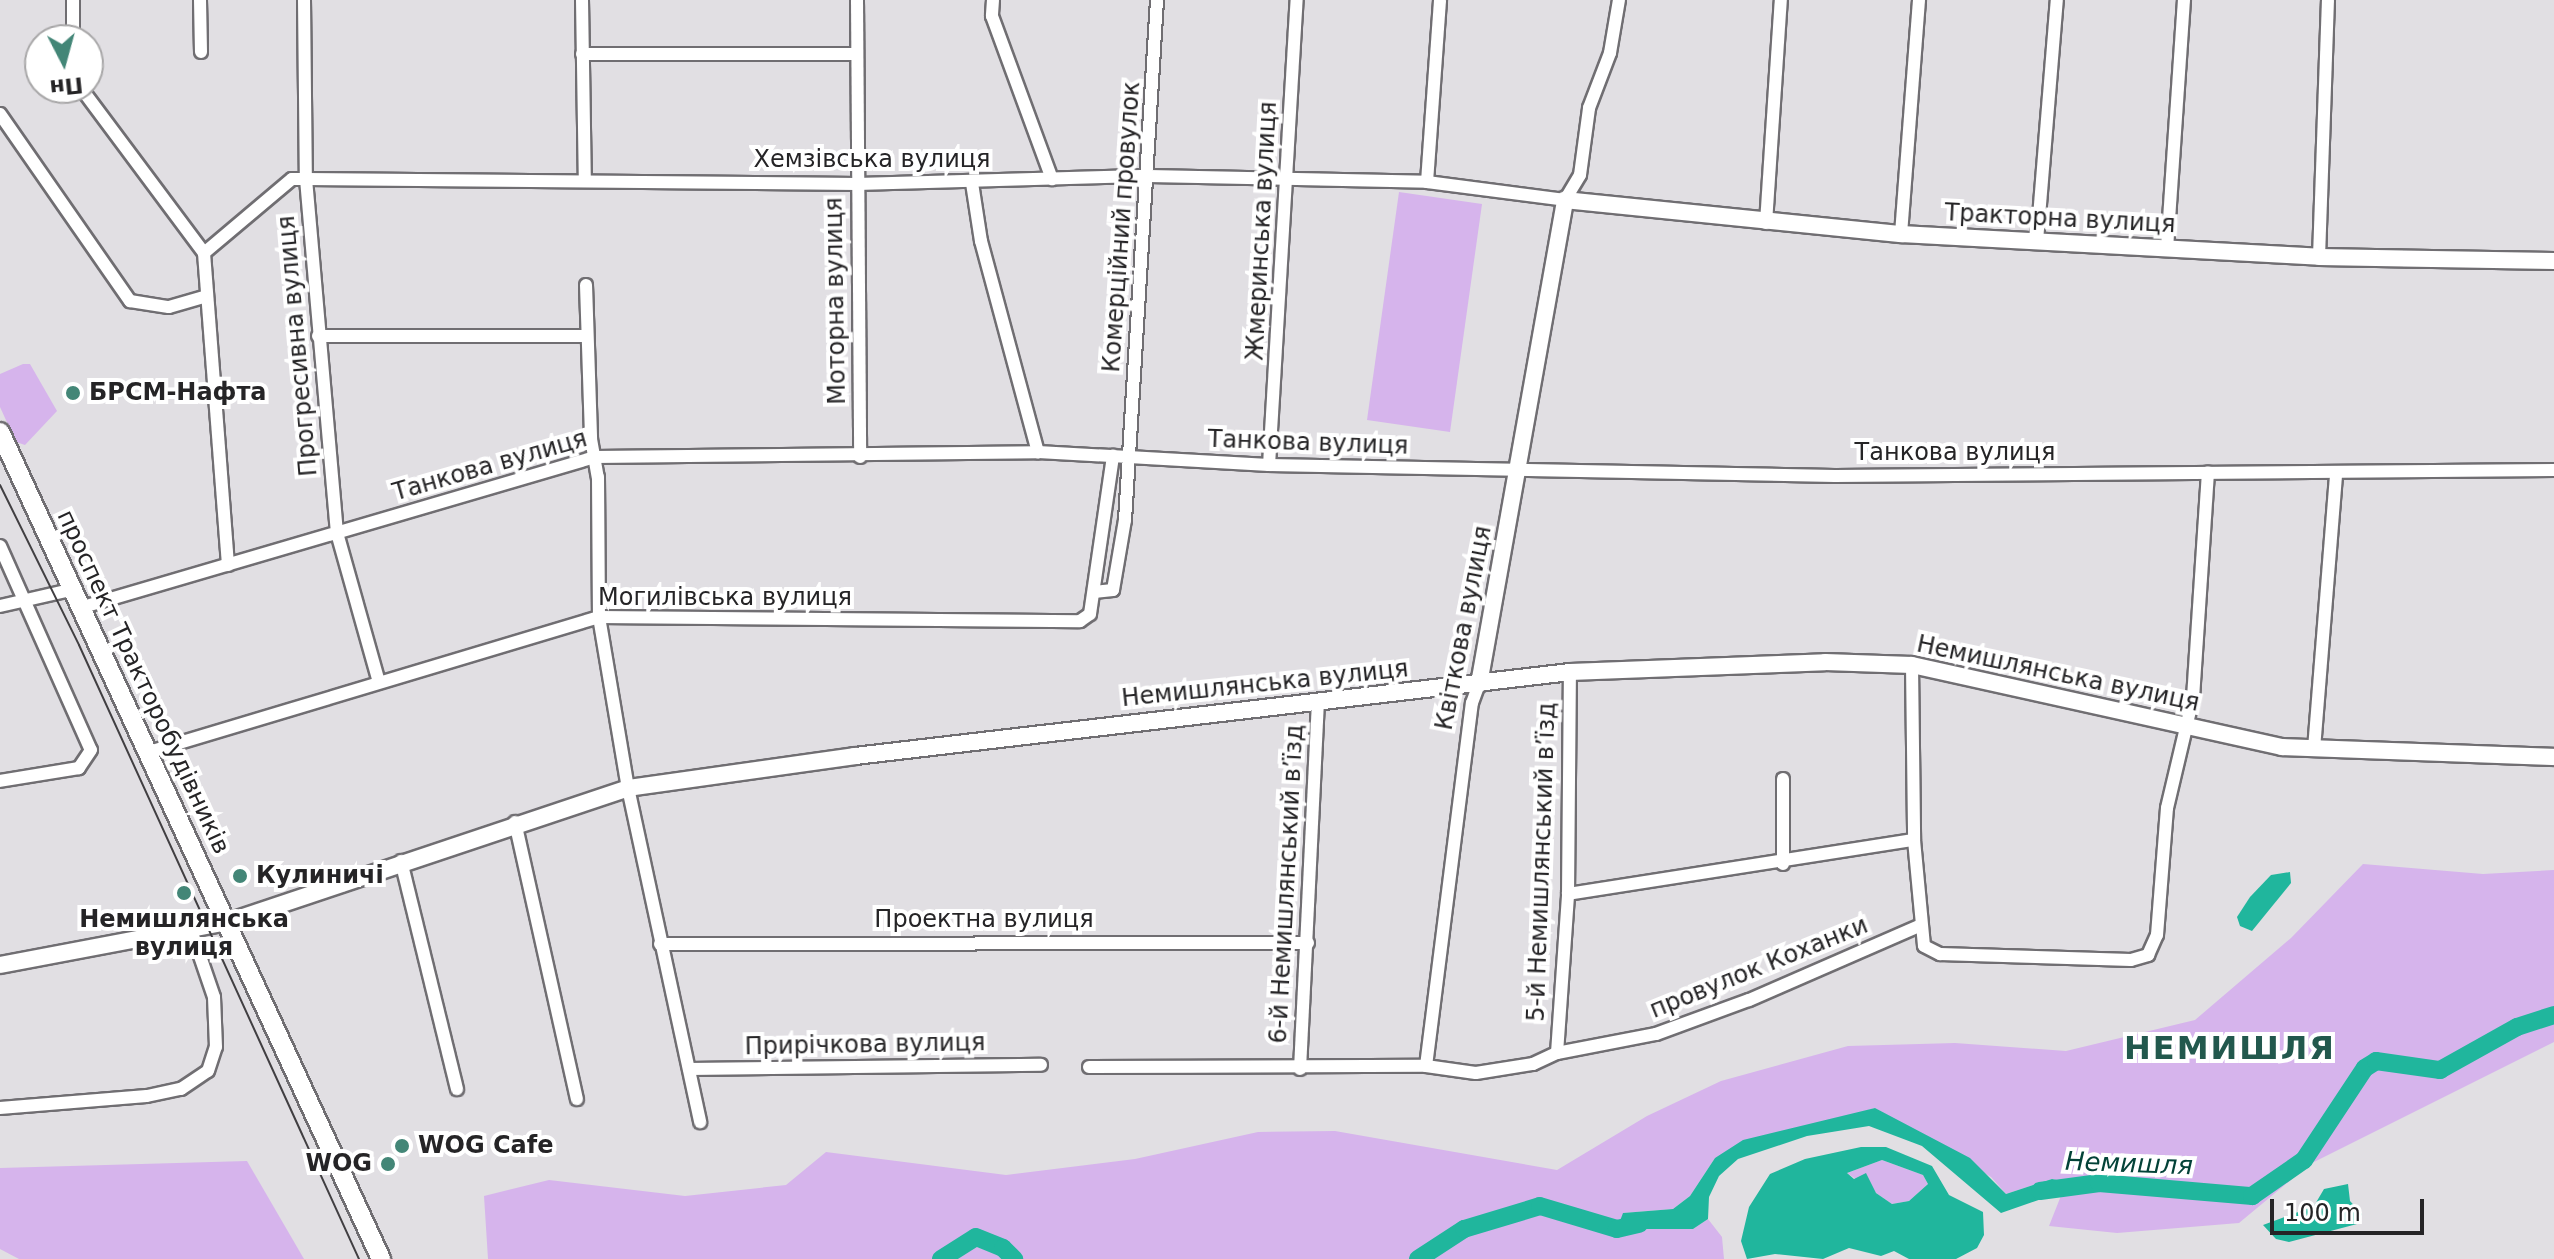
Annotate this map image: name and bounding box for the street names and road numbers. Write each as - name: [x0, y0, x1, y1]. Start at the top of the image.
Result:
- street label: Комерційний провулок: [1097, 81, 1147, 373]
- street label: Жмеринська вулиця: [1241, 101, 1283, 361]
- street label: Хемзівська вулиця: [753, 146, 991, 174]
- street label: Моторна вулиця: [820, 197, 852, 405]
- street label: Тракторна вулиця: [1944, 199, 2176, 239]
- street label: Прогресивна вулиця: [272, 214, 324, 478]
- street label: Танкова вулиця: [390, 424, 590, 508]
- street label: Танкова вулиця: [1207, 425, 1409, 461]
- street label: Танкова вулиця: [1855, 439, 2055, 467]
- street label: проспект Тракторобудівників: [50, 506, 236, 858]
- street label: Квіткова вулиця: [1430, 523, 1498, 733]
- street label: Могилівська вулиця: [598, 584, 852, 612]
- street label: Немишлянська вулиця: [1914, 630, 2202, 718]
- street label: Немишлянська вулиця: [1120, 655, 1410, 713]
- street label: 5-й Немишлянський в’їзд: [1522, 702, 1562, 1022]
- street label: 6-й Немишлянський в’їзд: [1264, 724, 1310, 1044]
- street label: Проектна вулиця: [874, 906, 1094, 934]
- street label: провулок Коханки: [1646, 911, 1872, 1025]
- street label: Прирічкова вулиця: [744, 1029, 986, 1061]

